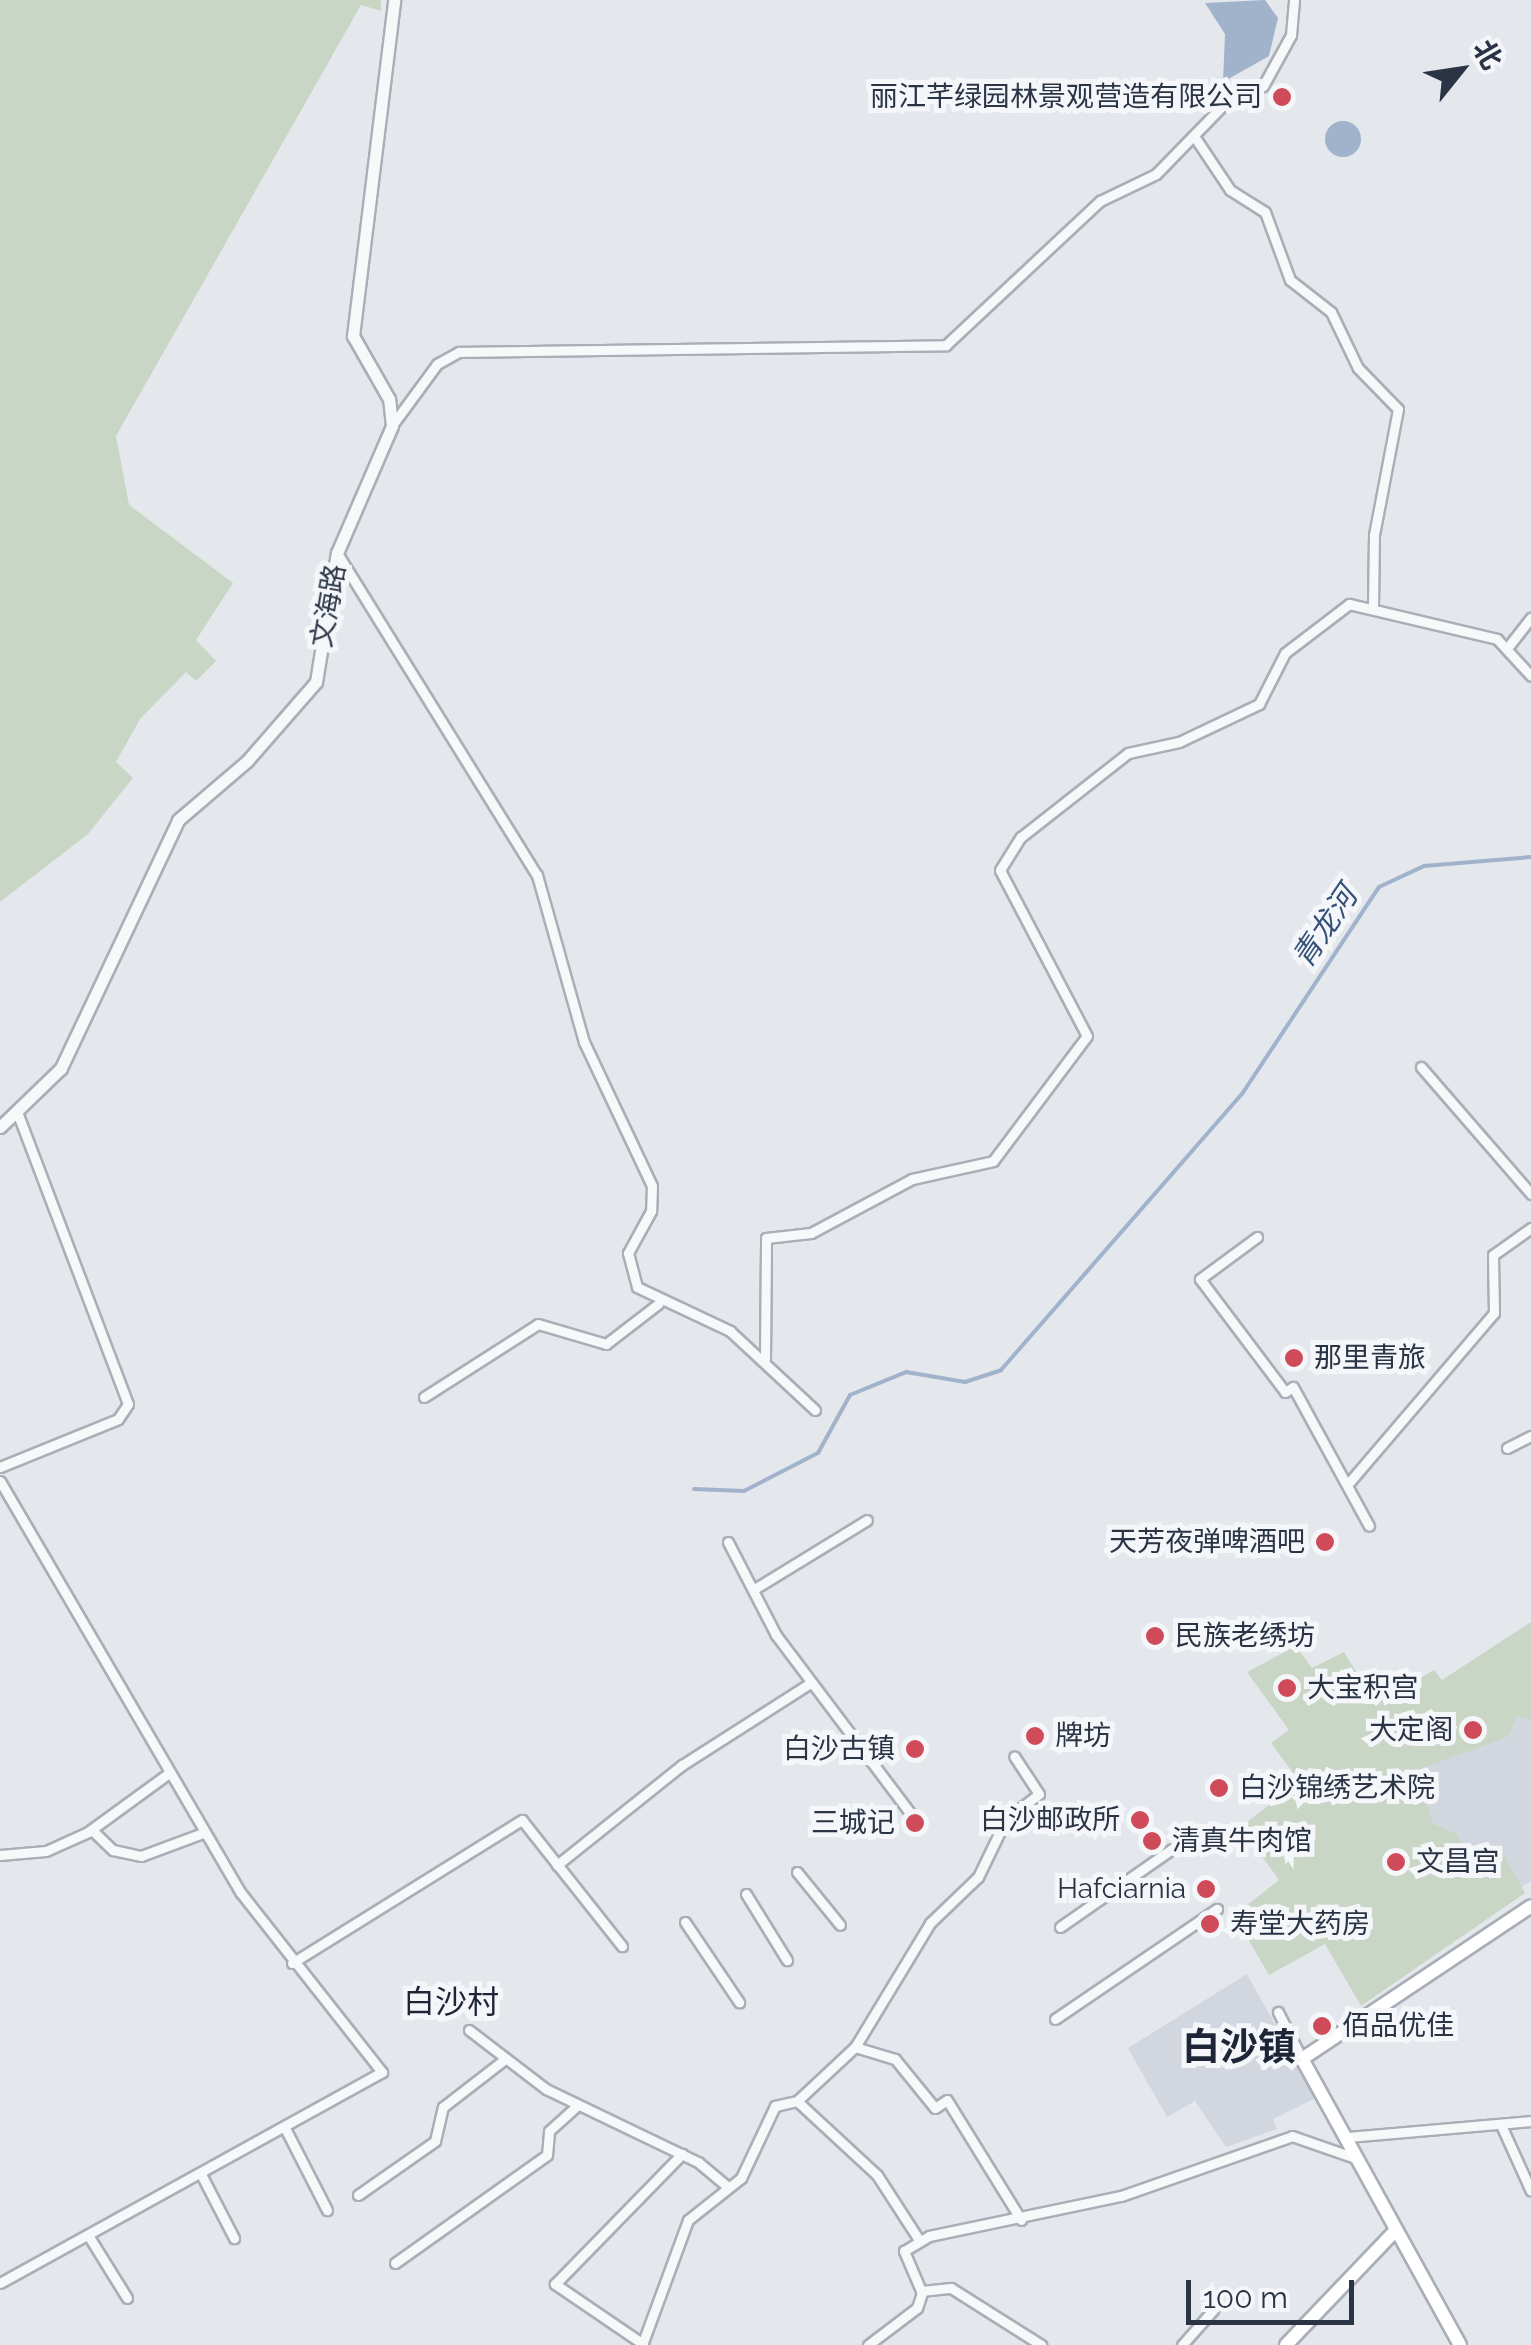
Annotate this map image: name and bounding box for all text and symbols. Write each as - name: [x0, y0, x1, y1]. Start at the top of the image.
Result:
- north arrow: [1411, 20, 1511, 120]
- text: 北: [1466, 34, 1509, 75]
- place label: 丽江芊绿园林景观营造有限公司: [870, 80, 1262, 114]
- marker: 丽江芊绿园林景观营造有限公司: [1271, 86, 1293, 108]
- street label: 文海路: [305, 562, 353, 650]
- water label: 青龙河: [1285, 880, 1365, 974]
- place label: 那里青旅: [1314, 1341, 1426, 1375]
- marker: 那里青旅: [1283, 1347, 1305, 1369]
- place label: 天芳夜弹啤酒吧: [1109, 1525, 1305, 1559]
- marker: 天芳夜弹啤酒吧: [1314, 1531, 1336, 1553]
- place label: 民族老绣坊: [1175, 1619, 1315, 1653]
- marker: 民族老绣坊: [1144, 1625, 1166, 1647]
- place label: 大宝积宫: [1307, 1671, 1419, 1705]
- marker: 大宝积宫: [1276, 1677, 1298, 1699]
- place label: 大定阁: [1369, 1713, 1453, 1747]
- place label: 牌坊: [1055, 1719, 1111, 1753]
- marker: 大定阁: [1462, 1719, 1484, 1741]
- marker: 牌坊: [1024, 1725, 1046, 1747]
- place label: 白沙古镇: [783, 1732, 895, 1766]
- marker: 白沙古镇: [904, 1738, 926, 1760]
- place label: 白沙锦绣艺术院: [1239, 1771, 1435, 1805]
- marker: 白沙锦绣艺术院: [1208, 1777, 1230, 1799]
- place label: 白沙邮政所: [980, 1803, 1120, 1837]
- place label: 三城记: [811, 1806, 895, 1840]
- marker: 白沙邮政所: [1129, 1809, 1151, 1831]
- marker: 三城记: [904, 1812, 926, 1834]
- place label: 清真牛肉馆: [1172, 1824, 1312, 1858]
- marker: 清真牛肉馆: [1141, 1830, 1163, 1852]
- place label: 文昌宫: [1416, 1845, 1500, 1879]
- marker: 文昌宫: [1385, 1851, 1407, 1873]
- place label: Hafciarnia: [1057, 1872, 1186, 1906]
- marker: Hafciarnia: [1195, 1878, 1217, 1900]
- place label: 寿堂大药房: [1230, 1907, 1370, 1941]
- marker: 寿堂大药房: [1199, 1913, 1221, 1935]
- district label: 白沙村: [403, 1983, 499, 2021]
- place label: 佰品优佳: [1342, 2009, 1454, 2043]
- marker: 佰品优佳: [1311, 2015, 1333, 2037]
- district label: 白沙镇: [1182, 2024, 1296, 2070]
- scale bar: [1191, 2260, 1358, 2322]
- text: 100 m: [1203, 2280, 1288, 2315]

